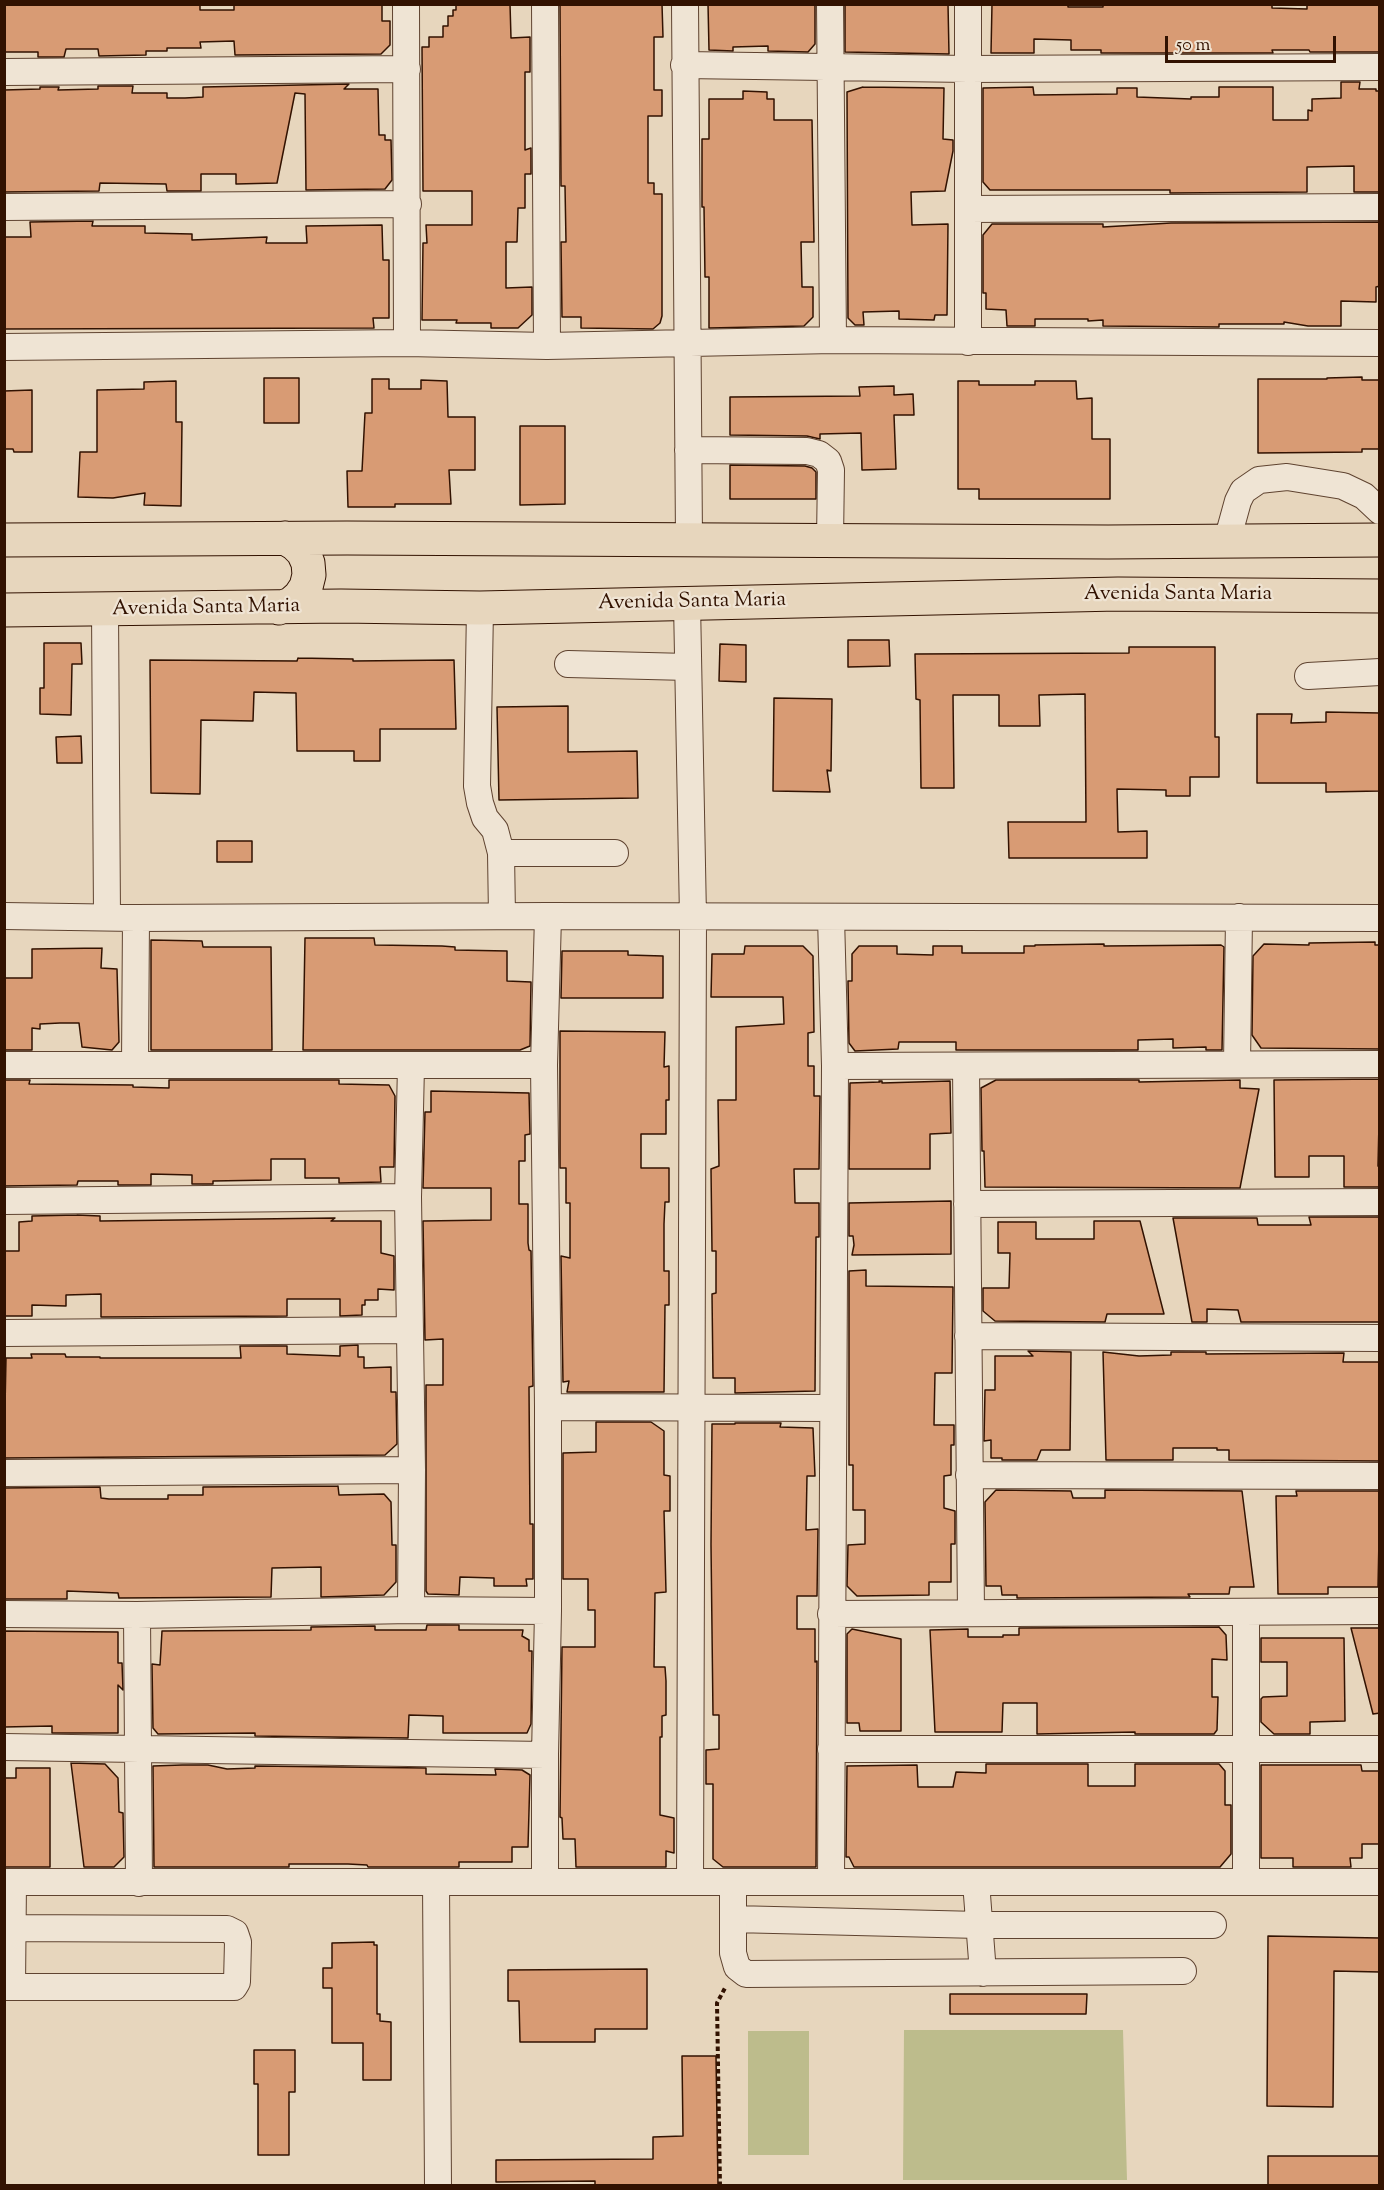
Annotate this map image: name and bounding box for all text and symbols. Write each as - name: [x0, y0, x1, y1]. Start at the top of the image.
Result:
- scale bar: [1168, 24, 1339, 62]
- text: 50 m: [1176, 33, 1210, 59]
- street label: Avenida Santa Maria: [1084, 582, 1272, 608]
- street label: Avenida Santa Maria: [598, 589, 786, 617]
- street label: Avenida Santa Maria: [112, 595, 300, 623]

